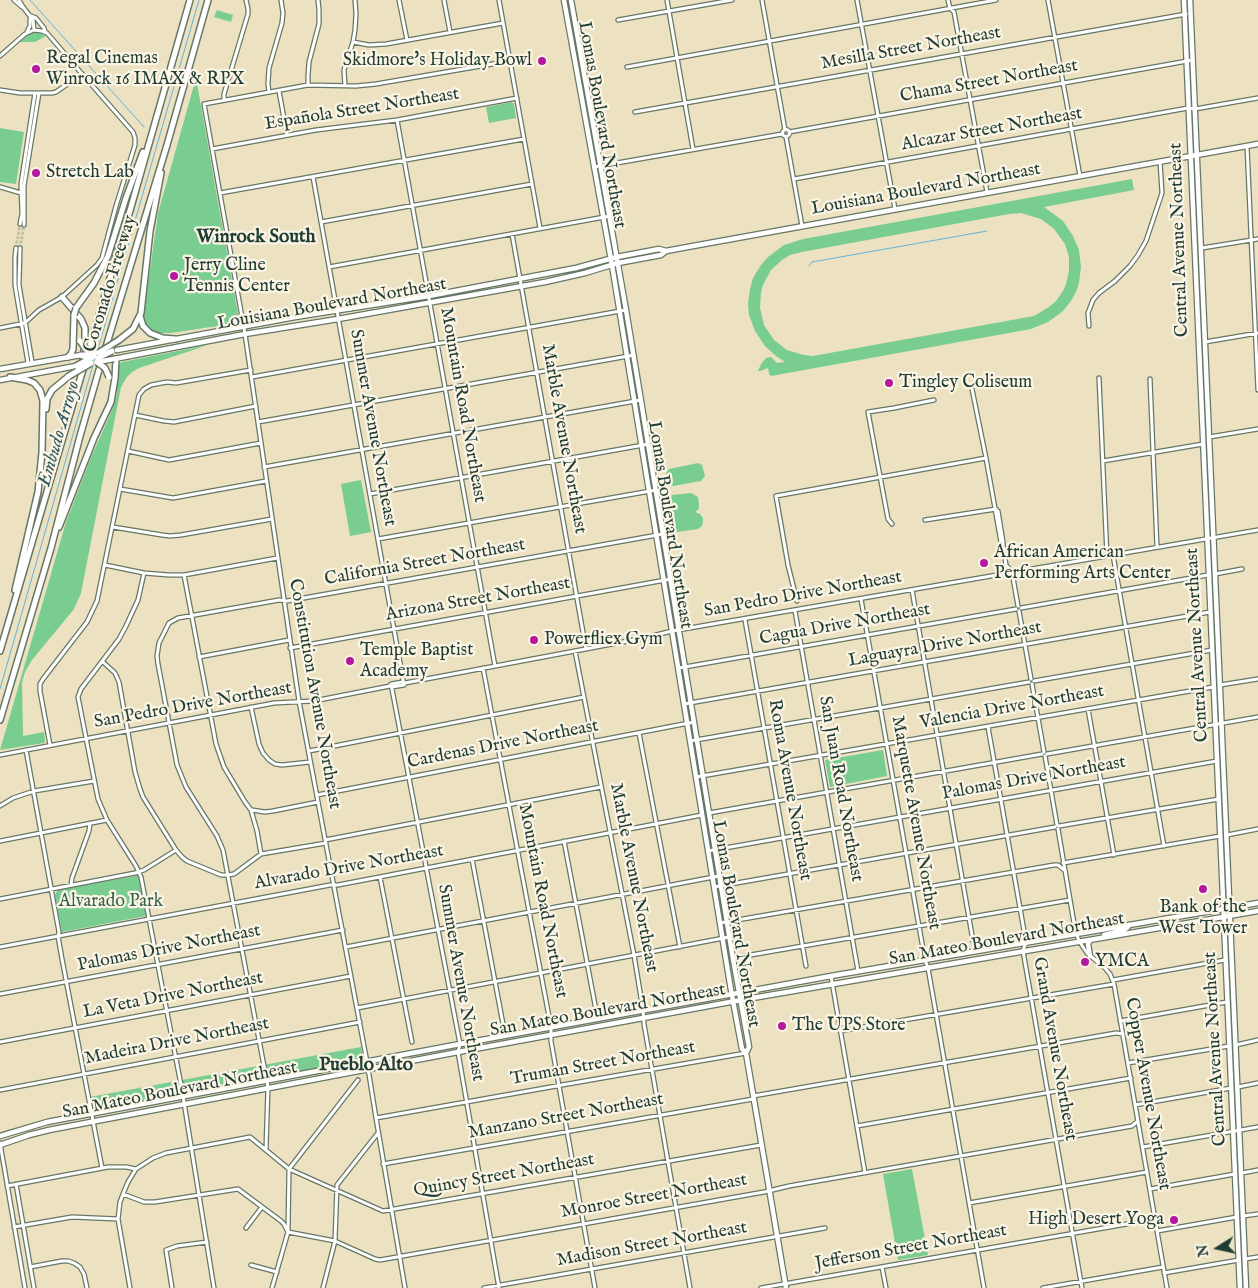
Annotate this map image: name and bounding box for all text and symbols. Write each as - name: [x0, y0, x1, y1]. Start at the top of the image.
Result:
- street label: Lomas Boulevard Northeast: [572, 20, 630, 230]
- street label: Mesilla Street Northeast: [820, 23, 1002, 75]
- place label: Regal Cinemas Winrock 16 IMAX & RPX: [46, 48, 245, 90]
- place label: Skidmore's Holiday Bowl: [343, 50, 532, 72]
- marker: Skidmore's Holiday Bowl: [536, 55, 548, 67]
- street label: Chama Street Northeast: [898, 56, 1080, 108]
- marker: Regal Cinemas Winrock 16 IMAX & RPX: [30, 63, 42, 75]
- street label: Española Street Northeast: [263, 84, 461, 136]
- street label: Alcazar Street Northeast: [900, 103, 1084, 157]
- street label: Central Avenue Northeast: [1166, 142, 1194, 338]
- street label: Louisiana Boulevard Northeast: [810, 159, 1042, 221]
- place label: Stretch Lab: [46, 162, 134, 184]
- marker: Stretch Lab: [30, 167, 42, 179]
- street label: Coronado Freeway: [80, 213, 142, 355]
- district label: Winrock South: [196, 227, 316, 249]
- place label: Jerry Cline Tennis Center: [184, 255, 290, 298]
- marker: Jerry Cline Tennis Center: [168, 270, 180, 282]
- street label: Louisiana Boulevard Northeast: [216, 274, 448, 336]
- street label: Mountain Road Northeast: [434, 306, 490, 504]
- street label: Summer Avenue Northeast: [344, 328, 400, 528]
- street label: Marble Avenue Northeast: [536, 342, 590, 536]
- place label: Tingley Coliseum: [899, 372, 1032, 394]
- marker: Tingley Coliseum: [883, 377, 895, 389]
- water label: Embudo Arroyo: [34, 379, 86, 489]
- street label: Lomas Boulevard Northeast: [642, 420, 696, 630]
- street label: California Street Northeast: [323, 535, 527, 591]
- place label: African American Performing Arts Center: [994, 542, 1171, 584]
- street label: Central Avenue Northeast: [1182, 547, 1214, 743]
- marker: African American Performing Arts Center: [978, 557, 990, 569]
- street label: San Pedro Drive Northeast: [703, 567, 903, 623]
- street label: Arizona Street Northeast: [384, 573, 572, 627]
- street label: Constitution Avenue Northeast: [283, 577, 345, 811]
- street label: Cagua Drive Northeast: [758, 599, 932, 651]
- street label: Laguayra Drive Northeast: [847, 617, 1043, 673]
- place label: Powerfliex Gym: [544, 629, 663, 651]
- marker: Powerfliex Gym: [528, 634, 540, 646]
- place label: Temple Baptist Academy: [360, 640, 473, 682]
- marker: Temple Baptist Academy: [344, 655, 356, 667]
- street label: San Pedro Drive Northeast: [93, 678, 293, 734]
- street label: Valencia Drive Northeast: [918, 681, 1106, 735]
- street label: San Juan Road Northeast: [813, 694, 867, 884]
- street label: Roma Avenue Northeast: [762, 698, 816, 882]
- street label: Marquette Avenue Northeast: [886, 714, 944, 932]
- street label: Cardenas Drive Northeast: [406, 716, 600, 774]
- street label: Palomas Drive Northeast: [941, 752, 1127, 806]
- street label: Marble Avenue Northeast: [604, 782, 662, 974]
- street label: Mountain Road Northeast: [513, 802, 571, 1000]
- street label: Lomas Boulevard Northeast: [706, 819, 764, 1029]
- street label: Alvarado Drive Northeast: [253, 841, 445, 895]
- street label: Summer Avenue Northeast: [432, 883, 488, 1083]
- marker: Bank of the West Tower: [1197, 883, 1209, 895]
- park label: Alvarado Park: [59, 891, 163, 913]
- place label: Bank of the West Tower: [1159, 897, 1247, 940]
- street label: San Mateo Boulevard Northeast: [888, 909, 1126, 971]
- street label: Palomas Drive Northeast: [76, 921, 262, 977]
- place label: YMCA: [1095, 951, 1149, 973]
- street label: Central Avenue Northeast: [1200, 951, 1232, 1147]
- street label: Grand Avenue Northeast: [1027, 955, 1081, 1143]
- marker: YMCA: [1079, 956, 1091, 968]
- street label: La Veta Drive Northeast: [81, 968, 265, 1024]
- street label: San Mateo Boulevard Northeast: [489, 980, 727, 1042]
- street label: Copper Avenue Northeast: [1119, 996, 1175, 1192]
- street label: Madeira Drive Northeast: [83, 1014, 271, 1070]
- place label: The UPS Store: [792, 1015, 906, 1037]
- marker: The UPS Store: [776, 1020, 788, 1032]
- street label: Truman Street Northeast: [509, 1037, 697, 1091]
- district label: Pueblo Alto: [319, 1055, 413, 1077]
- street label: San Mateo Boulevard Northeast: [61, 1058, 299, 1124]
- street label: Manzano Street Northeast: [467, 1089, 665, 1145]
- street label: Quincy Street Northeast: [412, 1149, 596, 1203]
- street label: Monroe Street Northeast: [559, 1170, 749, 1224]
- place label: High Desert Yoga: [1028, 1209, 1164, 1231]
- marker: High Desert Yoga: [1168, 1214, 1180, 1226]
- street label: Madison Street Northeast: [555, 1218, 749, 1272]
- street label: Jefferson Street Northeast: [813, 1220, 1009, 1276]
- north arrow: [1193, 1223, 1243, 1273]
- text: N: [1193, 1243, 1213, 1258]

